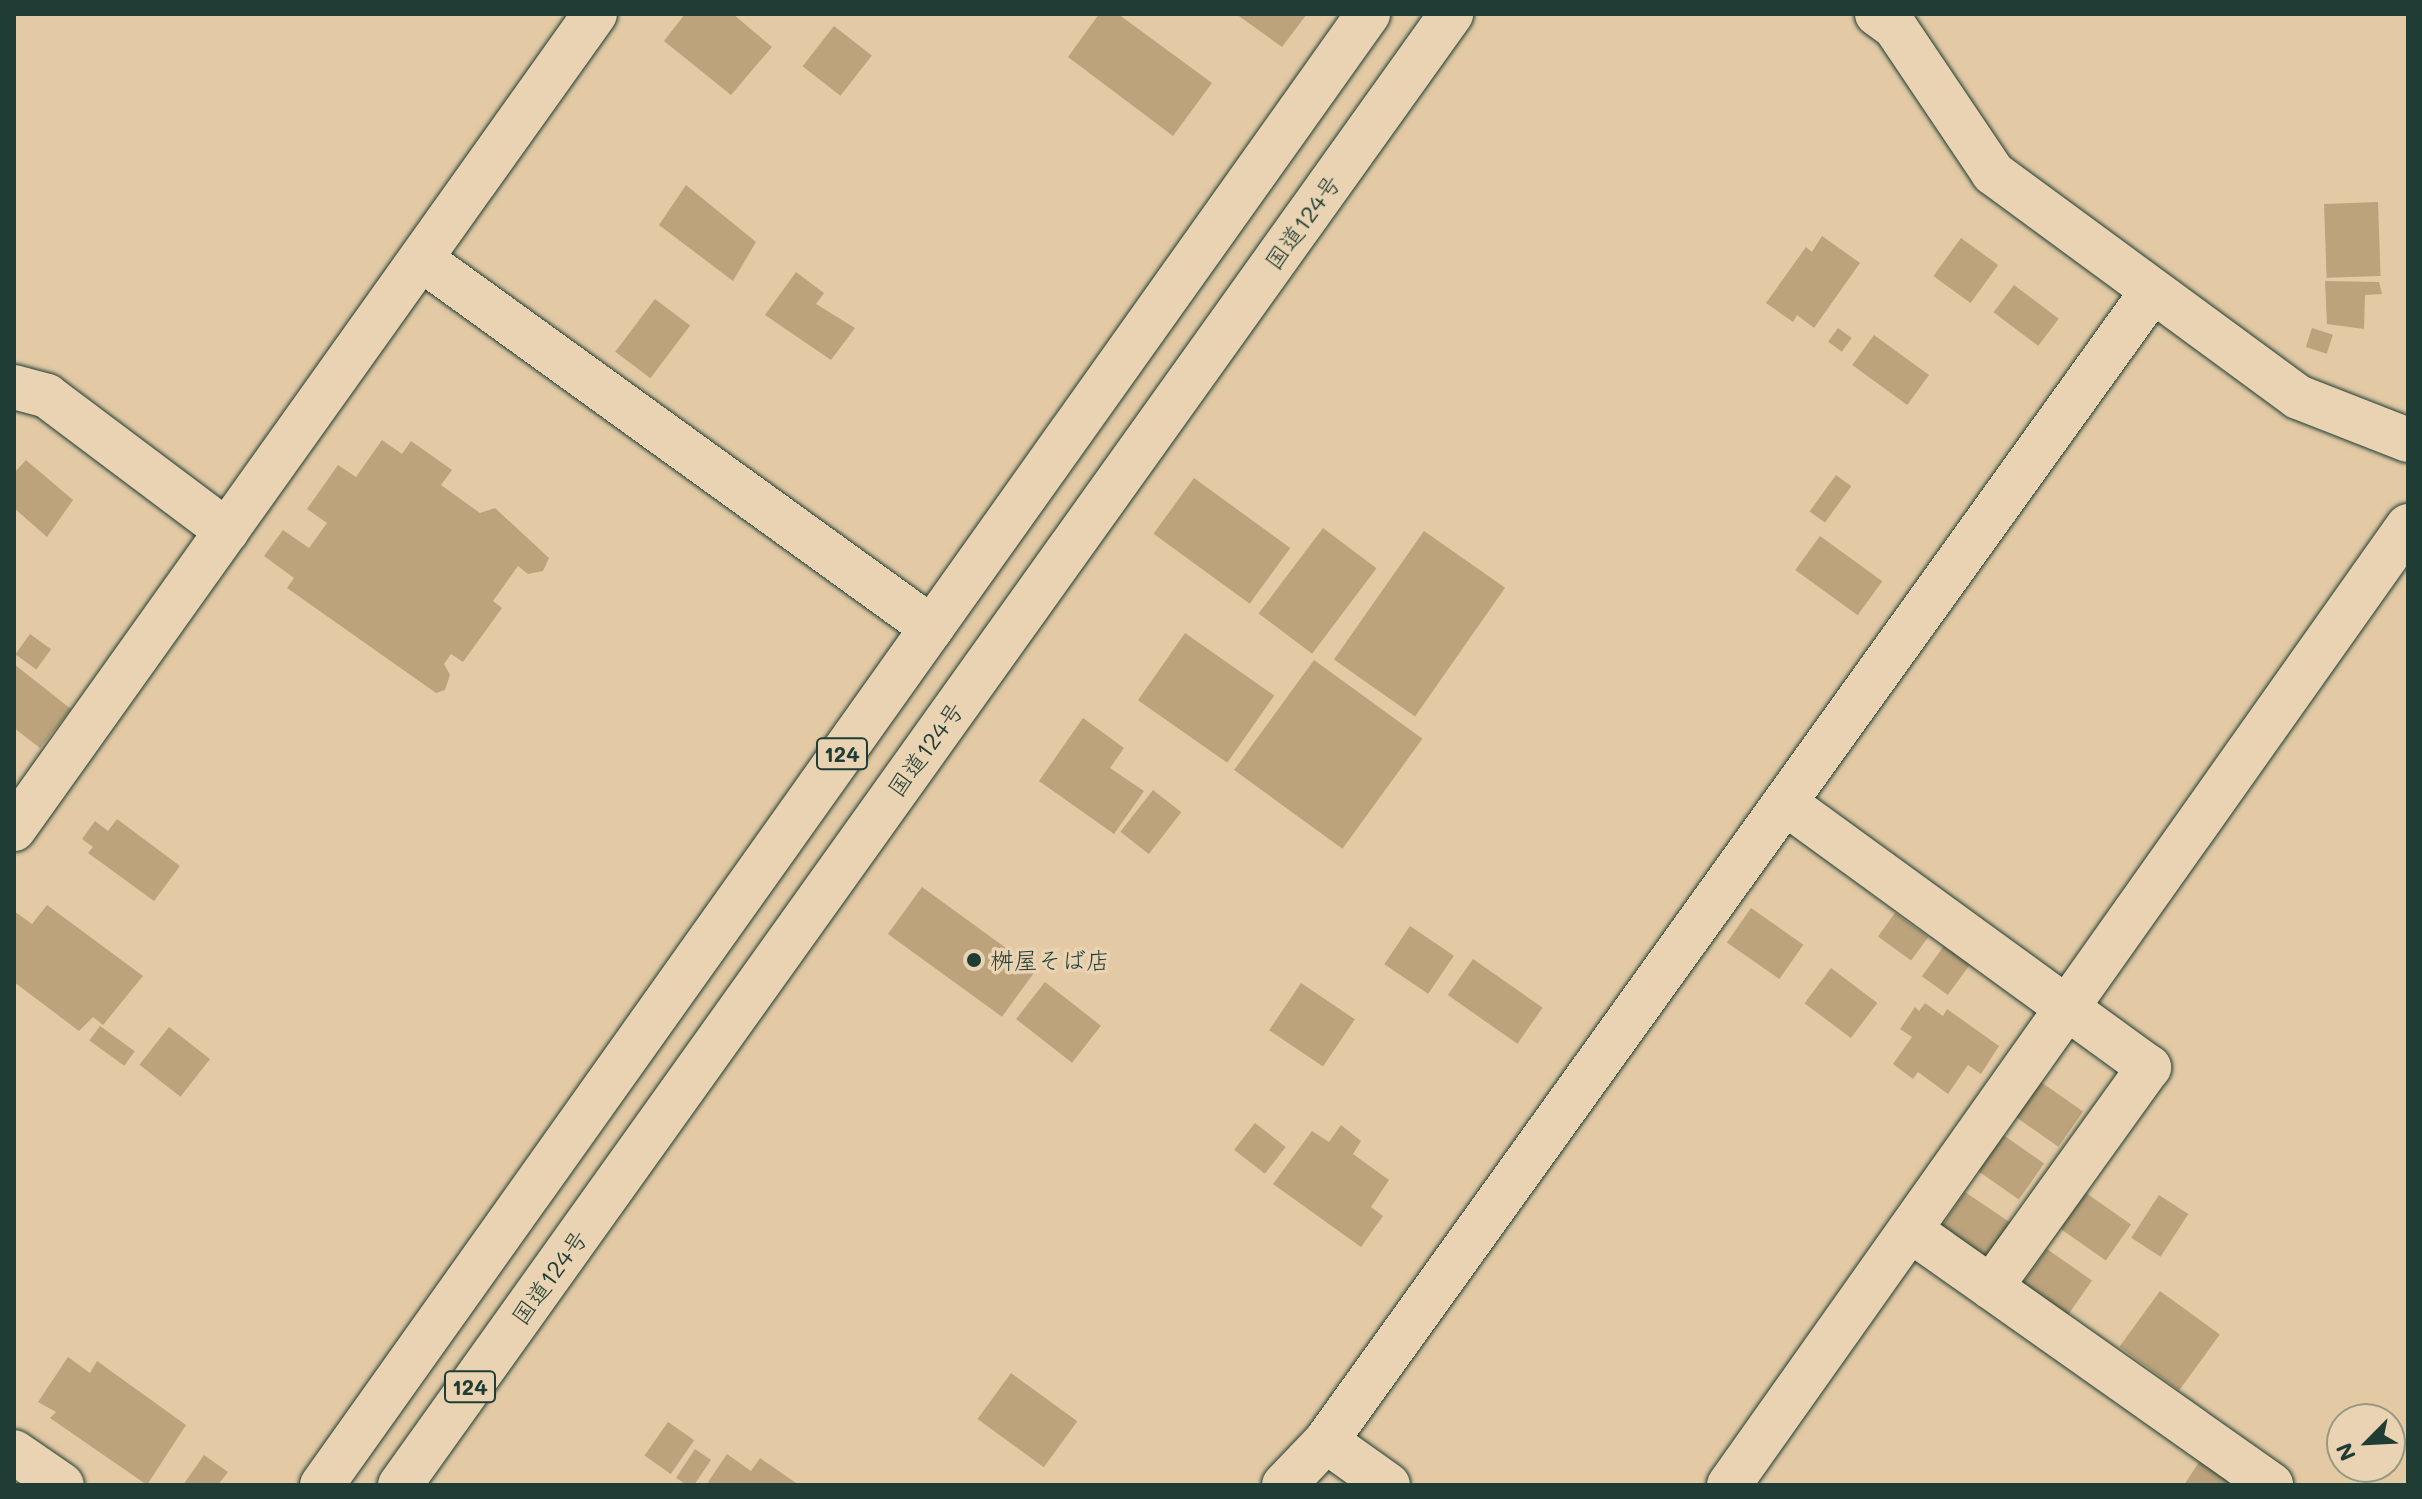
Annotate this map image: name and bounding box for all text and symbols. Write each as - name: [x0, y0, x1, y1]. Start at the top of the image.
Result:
- street label: 国道124号: [1258, 169, 1346, 275]
- street label: 国道124号: [881, 696, 969, 802]
- road number: 124: [816, 736, 868, 772]
- place label: 桝屋そば店: [990, 946, 1110, 974]
- marker: 桝屋そば店: [965, 951, 983, 969]
- street label: 国道124号: [505, 1224, 593, 1330]
- road number: 124: [444, 1369, 496, 1405]
- north arrow: [2326, 1403, 2406, 1483]
- text: N: [2329, 1439, 2362, 1466]

